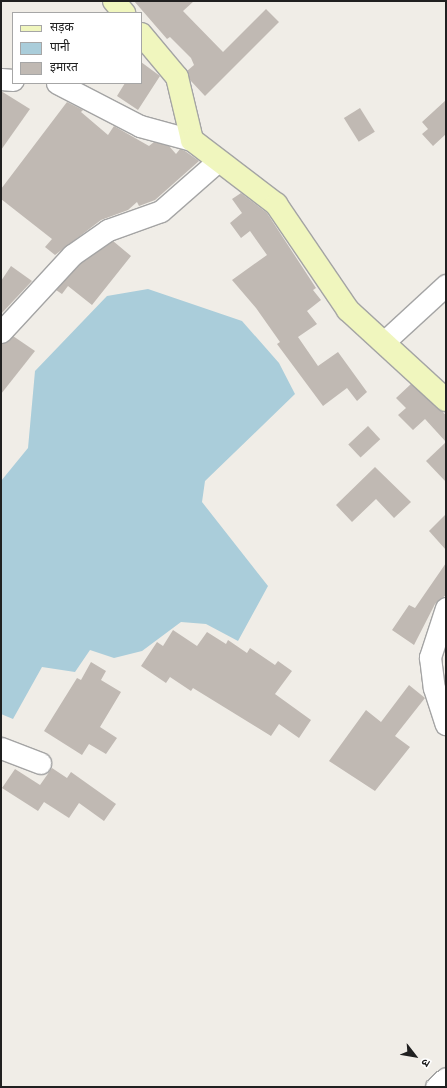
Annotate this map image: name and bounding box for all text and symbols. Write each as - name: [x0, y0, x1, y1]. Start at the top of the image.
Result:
- legend: [12, 12, 142, 84]
- text: सड़क: [50, 20, 74, 34]
- text: पानी: [50, 40, 70, 54]
- text: इमारत: [50, 60, 78, 74]
- north arrow: [395, 1036, 435, 1076]
- text: उ: [418, 1056, 433, 1069]

